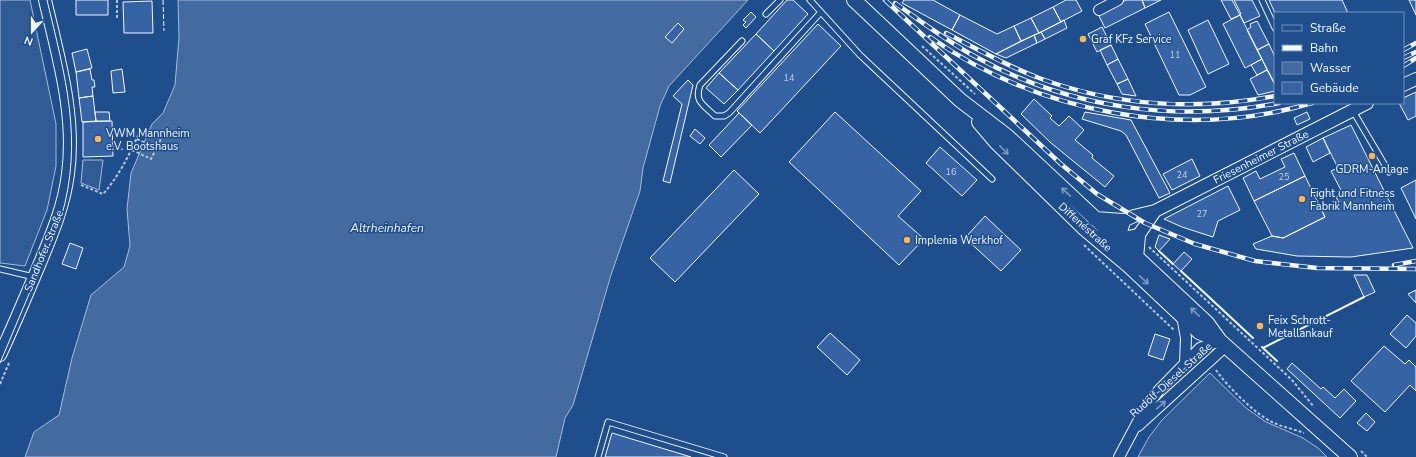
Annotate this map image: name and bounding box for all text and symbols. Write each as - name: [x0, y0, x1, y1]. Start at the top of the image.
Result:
- north arrow: [12, 12, 52, 52]
- legend: [1274, 12, 1404, 104]
- text: Straße: [1310, 20, 1346, 36]
- text: N: [22, 32, 35, 49]
- place label: Graf KFz Service: [1091, 32, 1172, 47]
- marker: Graf KFz Service: [1078, 34, 1088, 44]
- text: Bahn: [1310, 40, 1338, 56]
- house number: 11: [1170, 49, 1180, 61]
- text: Wasser: [1310, 60, 1352, 76]
- house number: 14: [784, 72, 795, 84]
- text: Gebäude: [1310, 80, 1359, 96]
- place label: VWM Mannheim e.V. Bootshaus: [105, 126, 190, 154]
- street label: Friesenheimer Straße: [1211, 126, 1311, 188]
- marker: VWM Mannheim e.V. Bootshaus: [93, 134, 103, 144]
- one-way arrow: [999, 145, 1009, 155]
- marker: GDRM-Anlage: [1367, 151, 1377, 161]
- place label: GDRM-Anlage: [1335, 162, 1409, 177]
- house number: 16: [946, 166, 956, 178]
- house number: 24: [1177, 169, 1188, 181]
- house number: 25: [1279, 171, 1289, 183]
- place label: Fight und Fitness Fabrik Mannheim: [1310, 186, 1395, 214]
- one-way arrow: [1061, 187, 1071, 197]
- marker: Fight und Fitness Fabrik Mannheim: [1297, 194, 1307, 204]
- street label: Diffenéstraße: [1055, 199, 1115, 255]
- street label: Sandhofer Straße: [21, 208, 67, 294]
- house number: 27: [1197, 208, 1207, 220]
- water label: Altrheinhafen: [349, 220, 424, 236]
- place label: Implenia Werkhof: [915, 233, 1003, 248]
- marker: Implenia Werkhof: [902, 235, 912, 245]
- one-way arrow: [1139, 275, 1149, 285]
- one-way arrow: [1189, 307, 1200, 316]
- place label: Feix Schrott- Metallankauf: [1268, 313, 1333, 341]
- marker: Feix Schrott- Metallankauf: [1255, 321, 1265, 331]
- street label: Rudolf-Diesel-Straße: [1127, 339, 1215, 421]
- one-way arrow: [1156, 400, 1166, 410]

